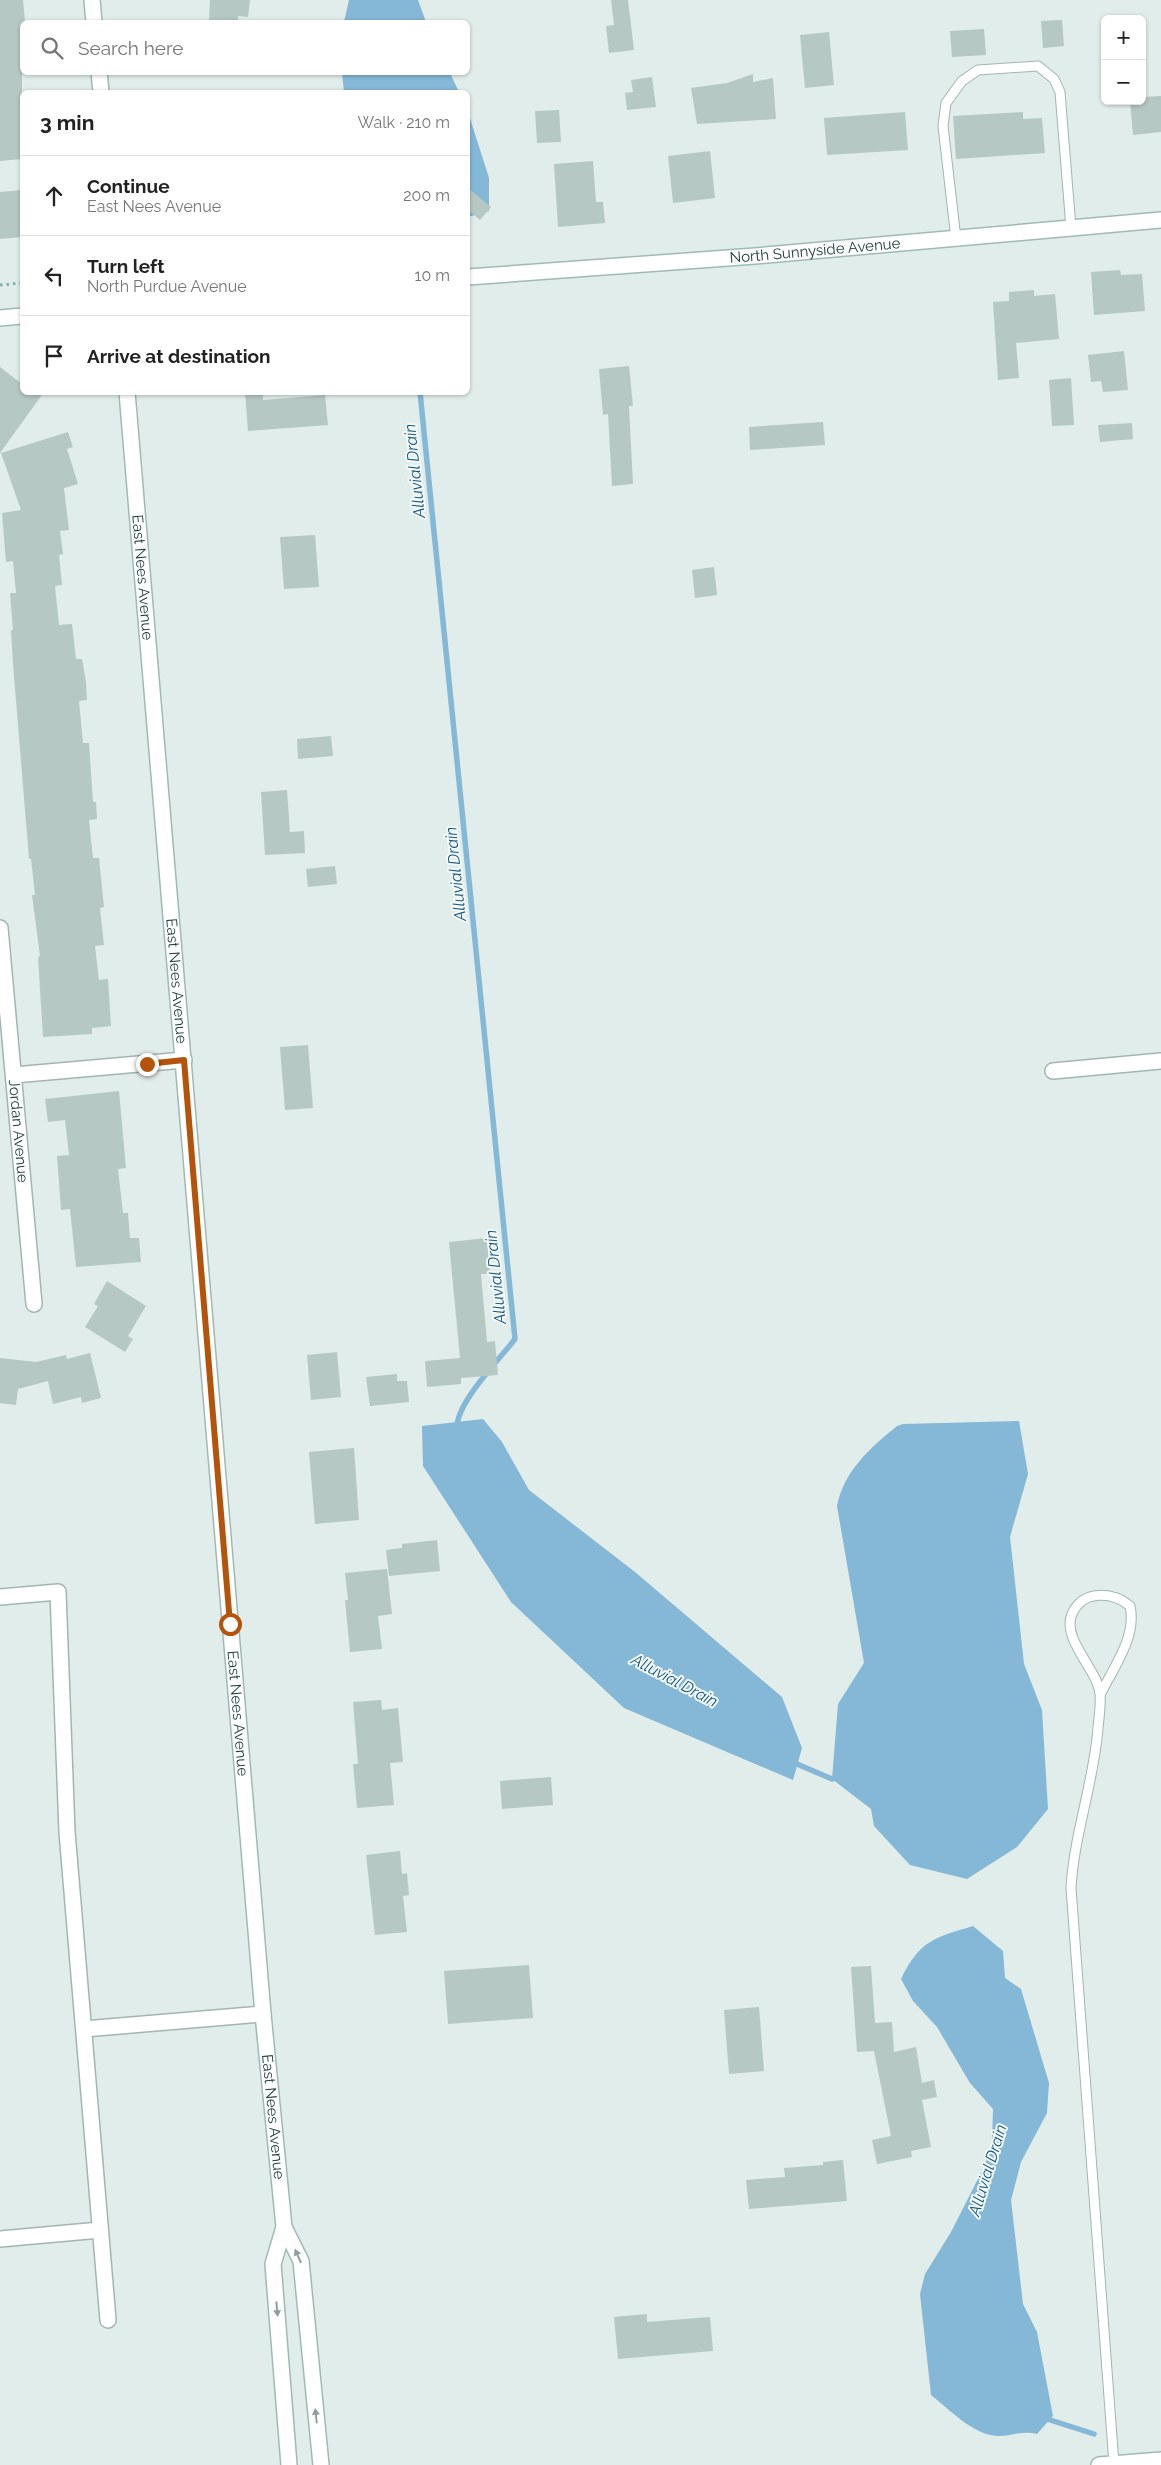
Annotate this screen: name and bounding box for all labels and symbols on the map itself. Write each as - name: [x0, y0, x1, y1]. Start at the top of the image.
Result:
- street label: North Sunnyside Avenue: [729, 234, 901, 267]
- water label: Alluvial Drain: [400, 423, 429, 520]
- street label: East Nees Avenue: [128, 514, 157, 641]
- water label: Alluvial Drain: [441, 826, 470, 923]
- street label: East Nees Avenue: [162, 918, 191, 1045]
- route end: [136, 1053, 159, 1076]
- street label: Jordan Avenue: [5, 1079, 32, 1184]
- water label: Alluvial Drain: [481, 1229, 510, 1326]
- route start: [219, 1613, 242, 1636]
- water label: Alluvial Drain: [628, 1649, 721, 1711]
- street label: East Nees Avenue: [224, 1650, 252, 1777]
- street label: East Nees Avenue: [258, 2053, 288, 2180]
- water label: Alluvial Drain: [964, 2122, 1010, 2219]
- one-way arrow: [294, 2248, 302, 2263]
- one-way arrow: [273, 2301, 281, 2317]
- one-way arrow: [312, 2408, 320, 2424]

